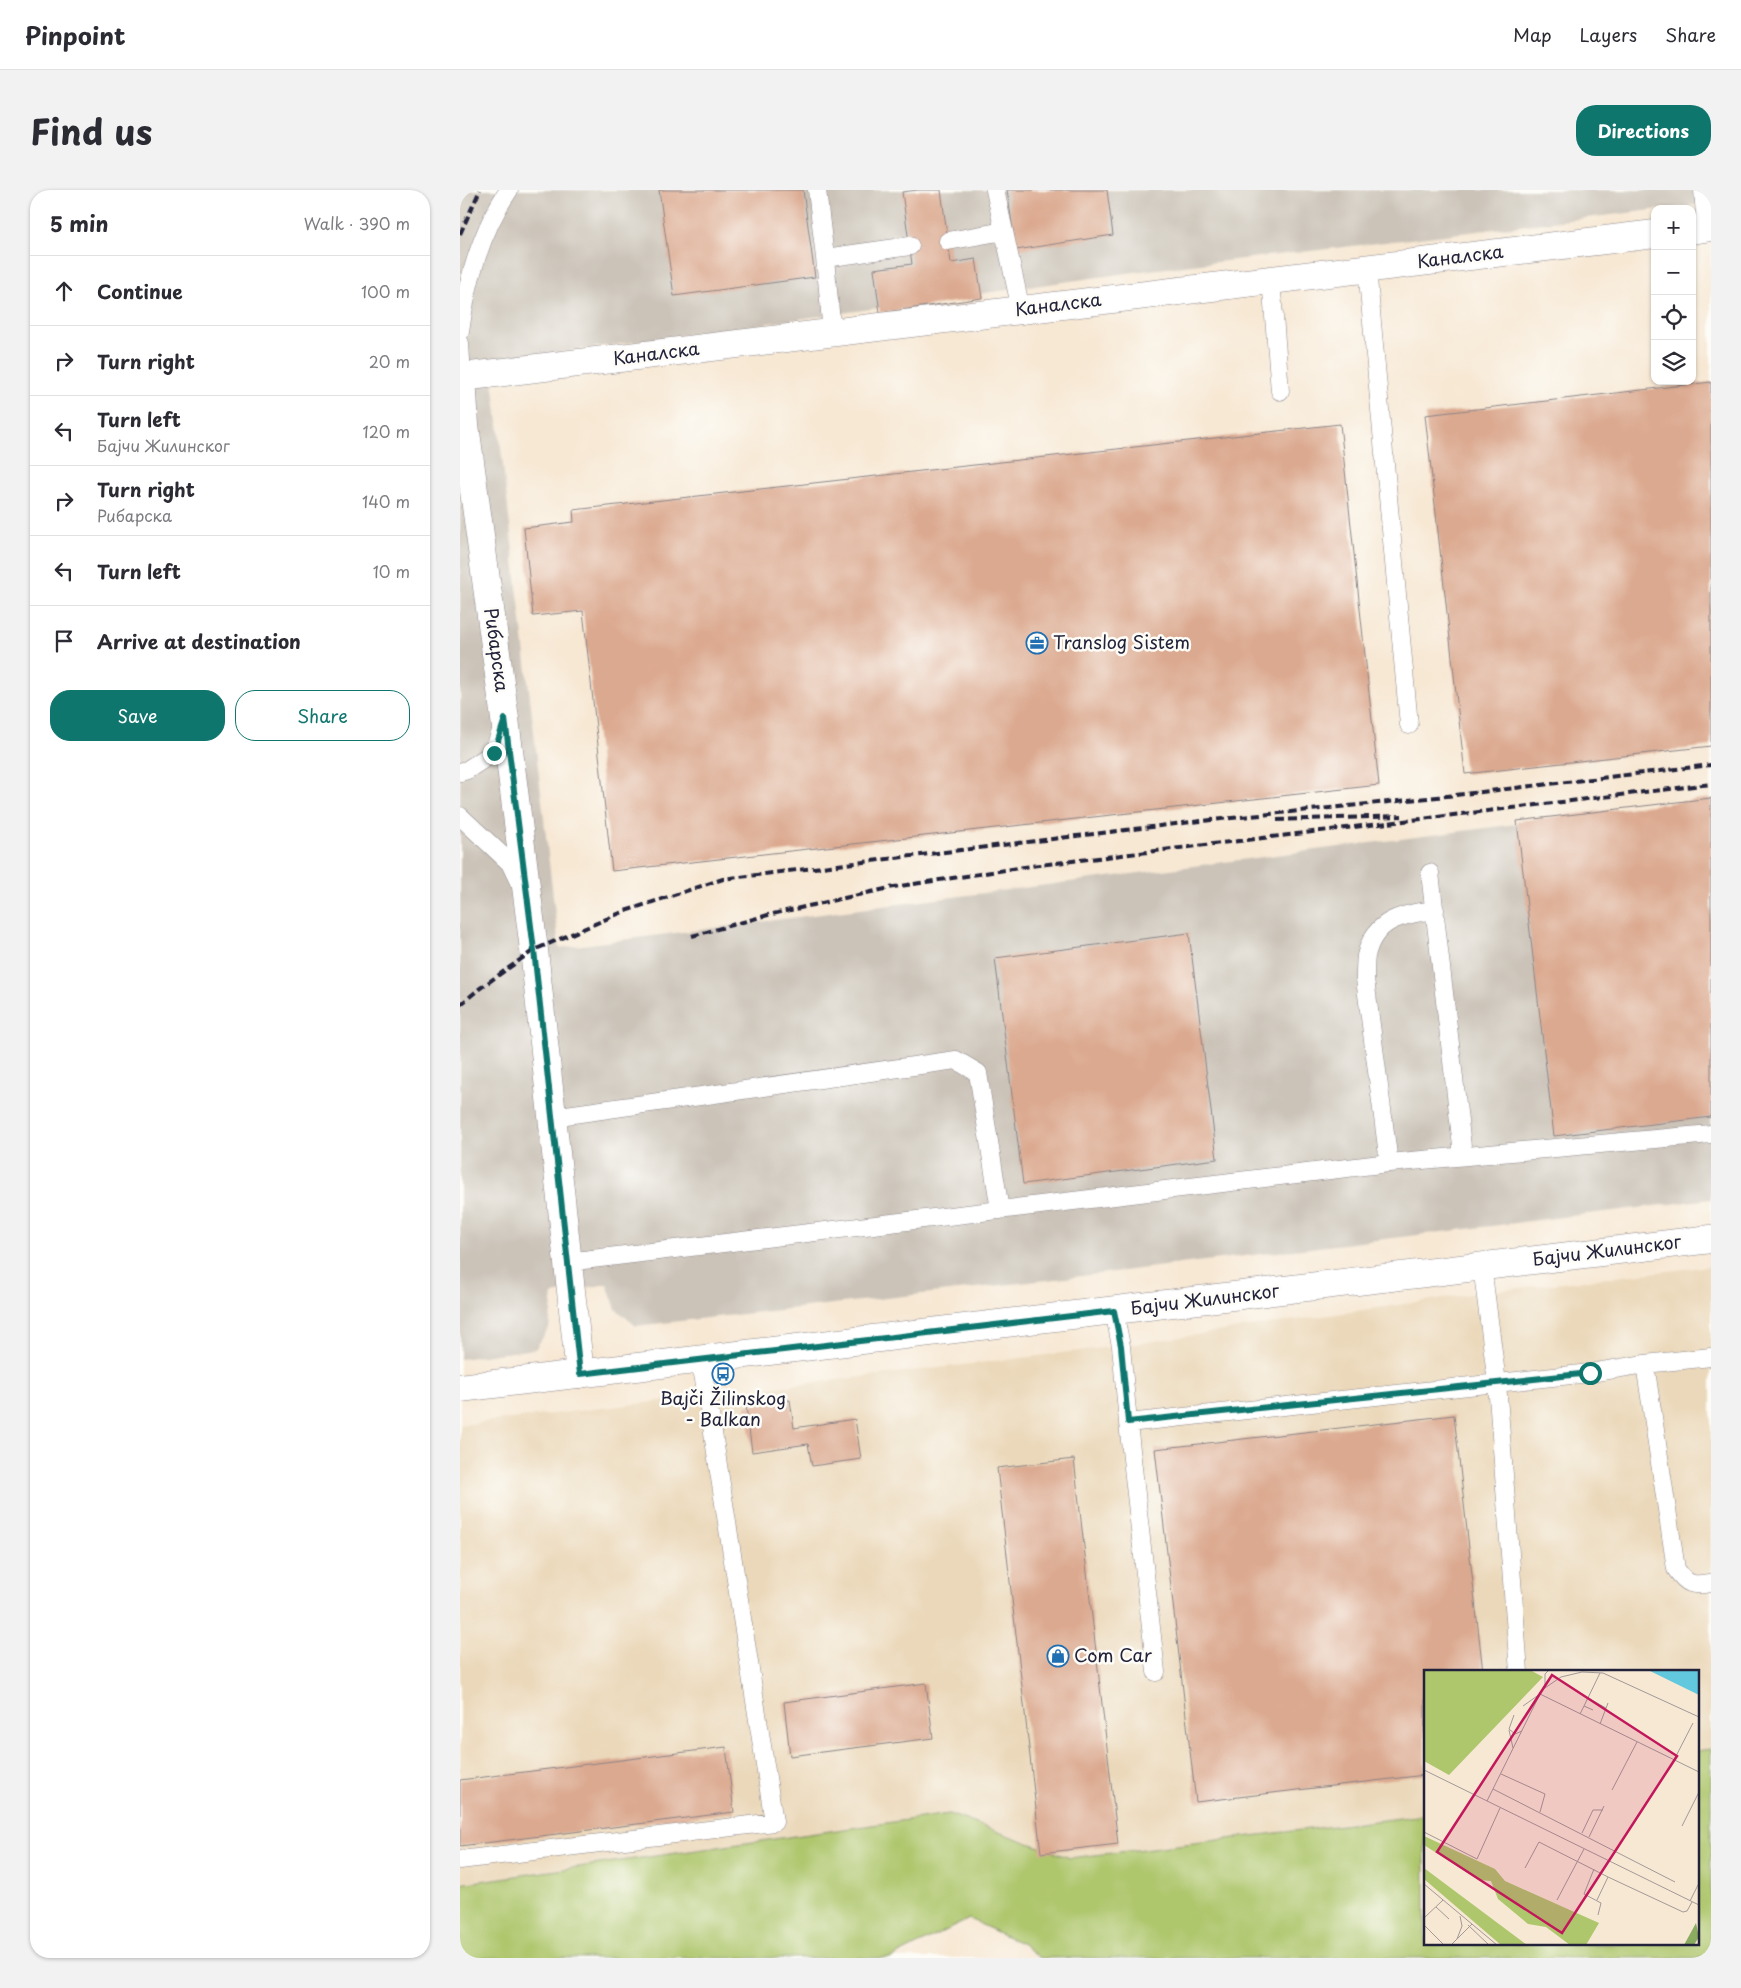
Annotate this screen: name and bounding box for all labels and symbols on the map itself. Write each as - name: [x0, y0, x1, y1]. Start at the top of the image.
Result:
- street label: Каналска: [1415, 237, 1505, 274]
- street label: Каналска: [1013, 285, 1103, 322]
- street label: Каналска: [611, 334, 701, 371]
- street label: Рибарска: [478, 606, 517, 694]
- place label: Translog Sistem: [1053, 628, 1190, 655]
- office icon: Translog Sistem: [1025, 631, 1049, 655]
- route end: [483, 742, 506, 765]
- street label: Бајчи Жилинског: [1531, 1227, 1684, 1272]
- street label: Бајчи Жилинског: [1129, 1276, 1282, 1321]
- bus stop icon: Bajči Žilinskog - Balkan: [711, 1362, 735, 1386]
- route start: [1579, 1362, 1602, 1385]
- place label: Bajči Žilinskog - Balkan: [660, 1384, 786, 1432]
- place label: Com Car: [1074, 1641, 1153, 1668]
- shop icon: Com Car: [1046, 1644, 1070, 1668]
- inset map: [1424, 1670, 1698, 1946]

